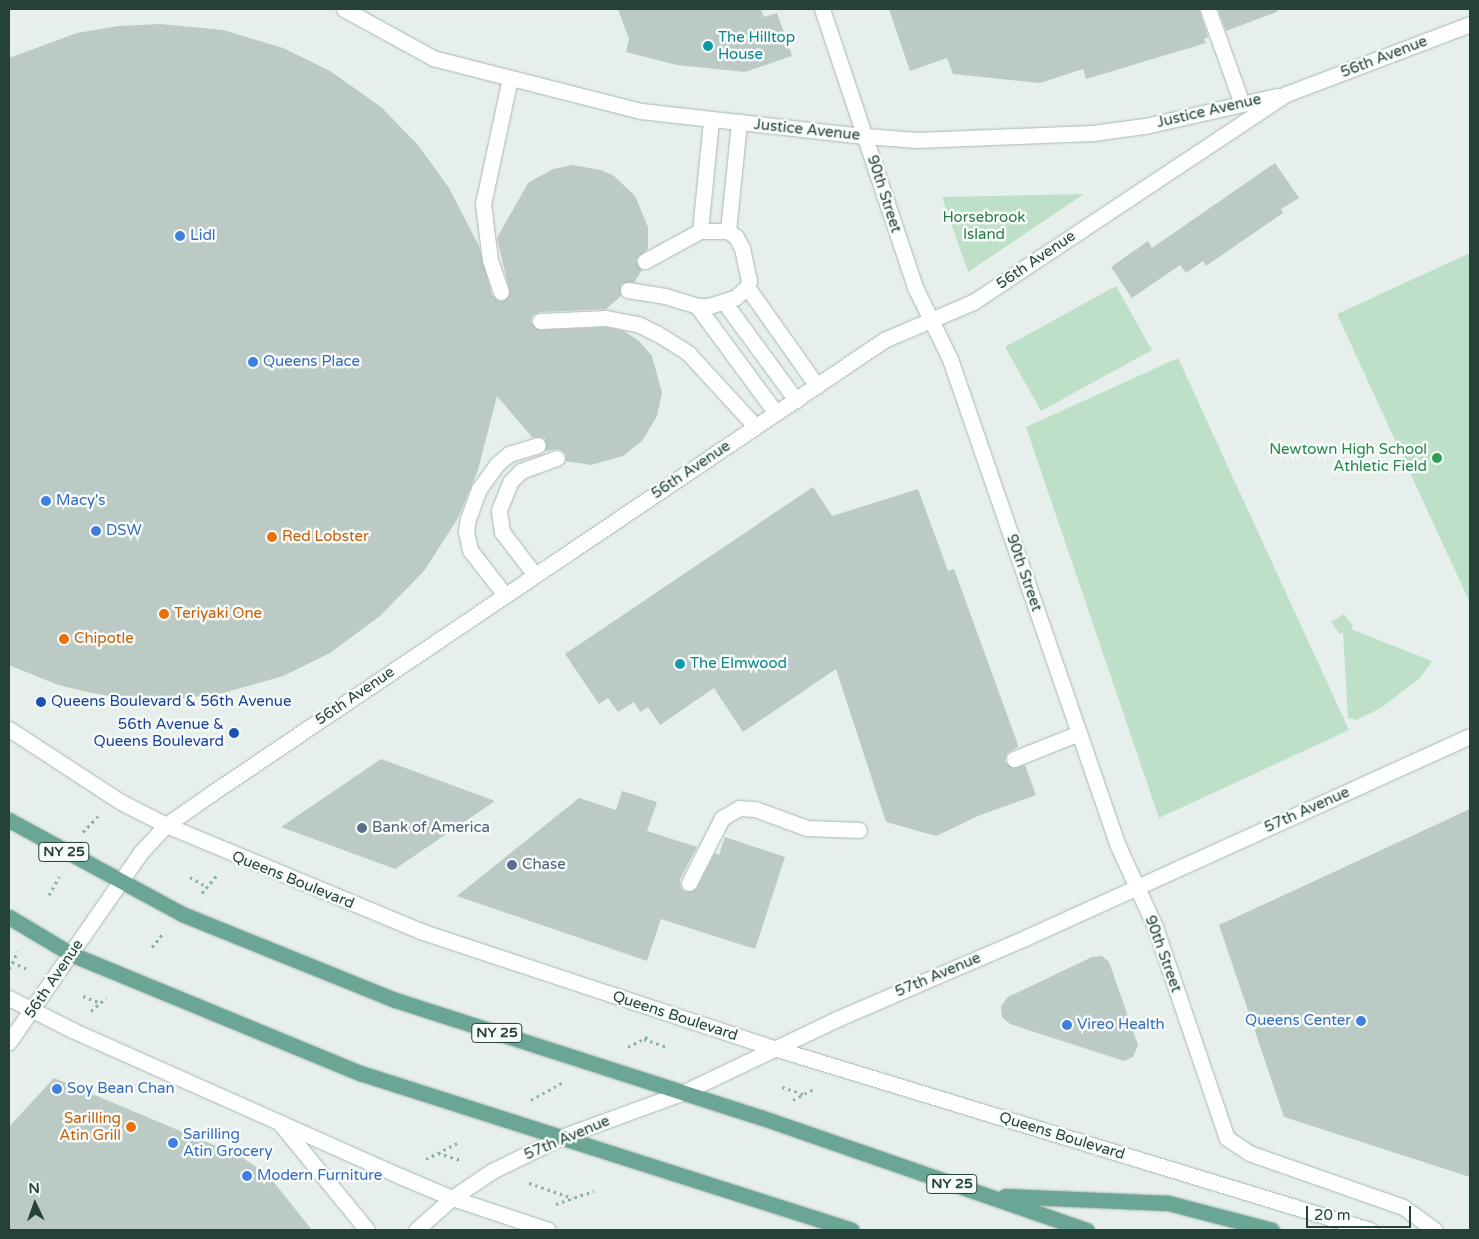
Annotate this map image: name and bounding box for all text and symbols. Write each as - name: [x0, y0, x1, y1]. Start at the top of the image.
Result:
- place label: The Hilltop House: [718, 28, 795, 63]
- street label: 56th Avenue: [1338, 32, 1430, 82]
- marker: The Hilltop House: [702, 40, 714, 52]
- street label: Justice Avenue: [1155, 90, 1263, 132]
- street label: Justice Avenue: [753, 115, 861, 145]
- street label: 90th Street: [863, 153, 905, 235]
- park label: Horsebrook Island: [942, 208, 1026, 243]
- place label: Lidl: [190, 227, 216, 245]
- street label: 56th Avenue: [993, 227, 1079, 293]
- marker: Lidl: [174, 230, 186, 242]
- place label: Queens Place: [263, 353, 360, 371]
- marker: Queens Place: [247, 356, 259, 368]
- street label: 56th Avenue: [648, 437, 734, 503]
- place label: Newtown High School Athletic Field: [1269, 440, 1427, 475]
- marker: Newtown High School Athletic Field: [1431, 452, 1443, 464]
- place label: Macy's: [56, 492, 105, 510]
- marker: Macy's: [40, 495, 52, 507]
- place label: DSW: [106, 522, 142, 540]
- marker: DSW: [90, 525, 102, 537]
- place label: Red Lobster: [282, 528, 369, 546]
- marker: Red Lobster: [266, 531, 278, 543]
- street label: 90th Street: [1002, 532, 1046, 614]
- place label: Teriyaki One: [174, 605, 262, 623]
- marker: Teriyaki One: [158, 608, 170, 620]
- place label: Chipotle: [74, 630, 134, 648]
- marker: Chipotle: [58, 633, 70, 645]
- place label: The Elmwood: [690, 655, 787, 673]
- marker: The Elmwood: [674, 658, 686, 670]
- street label: 56th Avenue: [312, 663, 398, 729]
- place label: Queens Boulevard & 56th Avenue: [51, 693, 291, 711]
- marker: Queens Boulevard & 56th Avenue: [35, 696, 47, 708]
- place label: 56th Avenue & Queens Boulevard: [94, 715, 224, 750]
- marker: 56th Avenue & Queens Boulevard: [228, 727, 240, 739]
- street label: 57th Avenue: [1262, 783, 1352, 837]
- place label: Bank of America: [372, 819, 490, 837]
- marker: Bank of America: [356, 822, 368, 834]
- road number: NY 25: [38, 840, 90, 864]
- street label: Queens Boulevard: [229, 847, 357, 913]
- place label: Chase: [522, 856, 566, 874]
- marker: Chase: [506, 859, 518, 871]
- street label: 90th Street: [1141, 913, 1185, 995]
- street label: 56th Avenue: [21, 936, 87, 1022]
- street label: 57th Avenue: [892, 949, 984, 1001]
- street label: Queens Boulevard: [610, 987, 740, 1045]
- place label: Queens Center: [1245, 1012, 1351, 1030]
- marker: Queens Center: [1355, 1015, 1367, 1027]
- place label: Vireo Health: [1077, 1016, 1165, 1034]
- marker: Vireo Health: [1061, 1019, 1073, 1031]
- road number: NY 25: [471, 1021, 523, 1044]
- place label: Soy Bean Chan: [67, 1080, 175, 1098]
- marker: Soy Bean Chan: [51, 1083, 63, 1095]
- street label: Queens Boulevard: [997, 1108, 1127, 1164]
- place label: Sarilling Atin Grill: [59, 1109, 121, 1144]
- street label: 57th Avenue: [521, 1112, 613, 1164]
- marker: Sarilling Atin Grill: [125, 1121, 137, 1133]
- place label: Sarilling Atin Grocery: [183, 1125, 273, 1160]
- marker: Sarilling Atin Grocery: [167, 1137, 179, 1149]
- place label: Modern Furniture: [257, 1167, 382, 1185]
- marker: Modern Furniture: [241, 1170, 253, 1182]
- road number: NY 25: [926, 1172, 978, 1196]
- north arrow: [10, 1179, 60, 1229]
- text: N: [28, 1180, 40, 1197]
- scale bar: [1309, 1196, 1414, 1228]
- text: 20 m: [1314, 1206, 1351, 1224]

